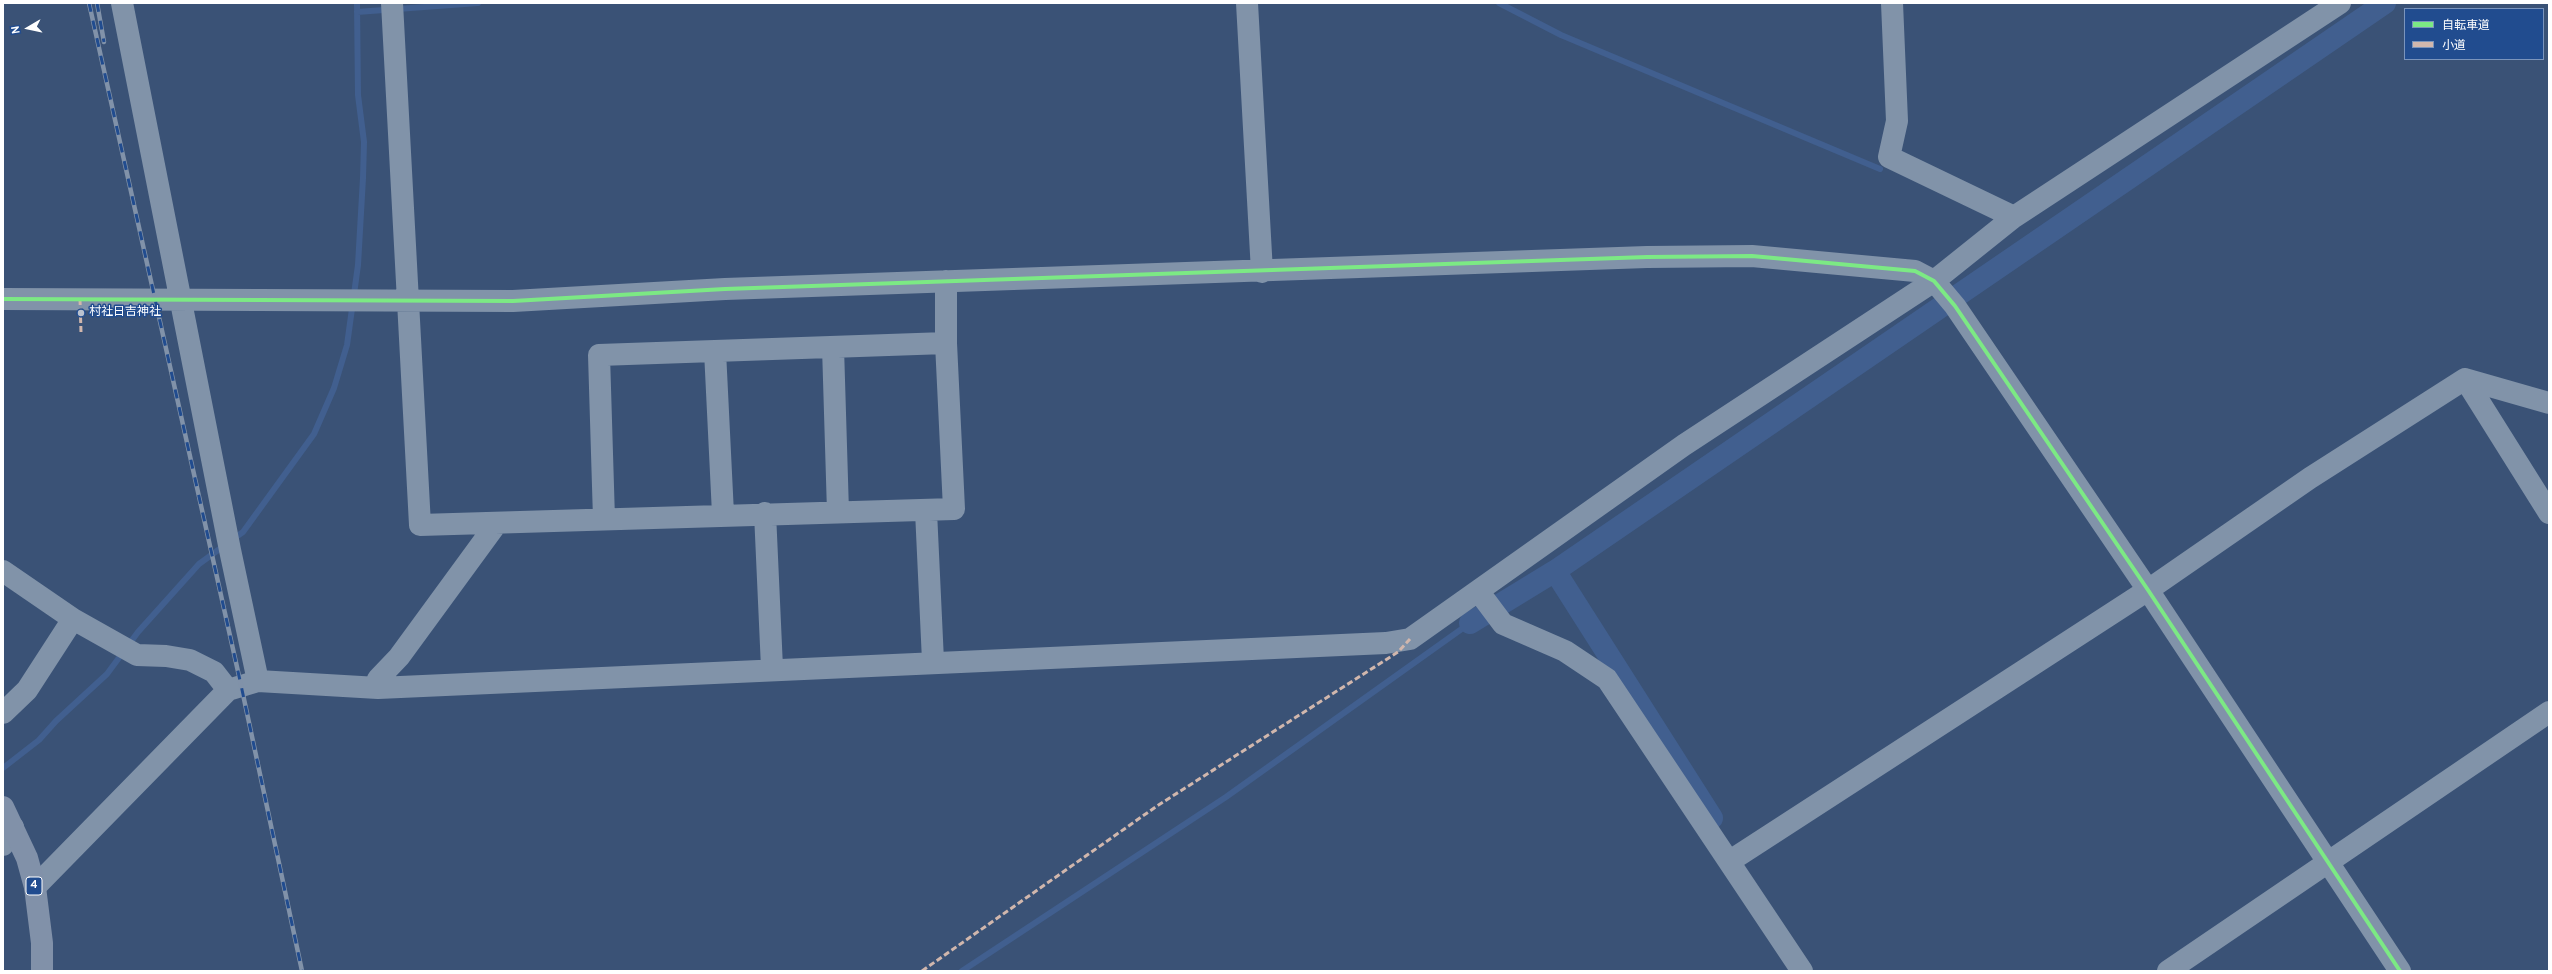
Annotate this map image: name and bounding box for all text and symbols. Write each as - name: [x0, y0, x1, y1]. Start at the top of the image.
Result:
- north arrow: [8, 8, 48, 48]
- legend: [2404, 8, 2544, 60]
- text: 自転車道: [2442, 18, 2490, 34]
- text: N: [9, 25, 24, 35]
- text: 小道: [2442, 38, 2466, 54]
- place label: 村社日吉神社: [89, 306, 161, 320]
- marker: 村社日吉神社: [76, 308, 86, 318]
- road number: 4: [26, 877, 42, 895]

